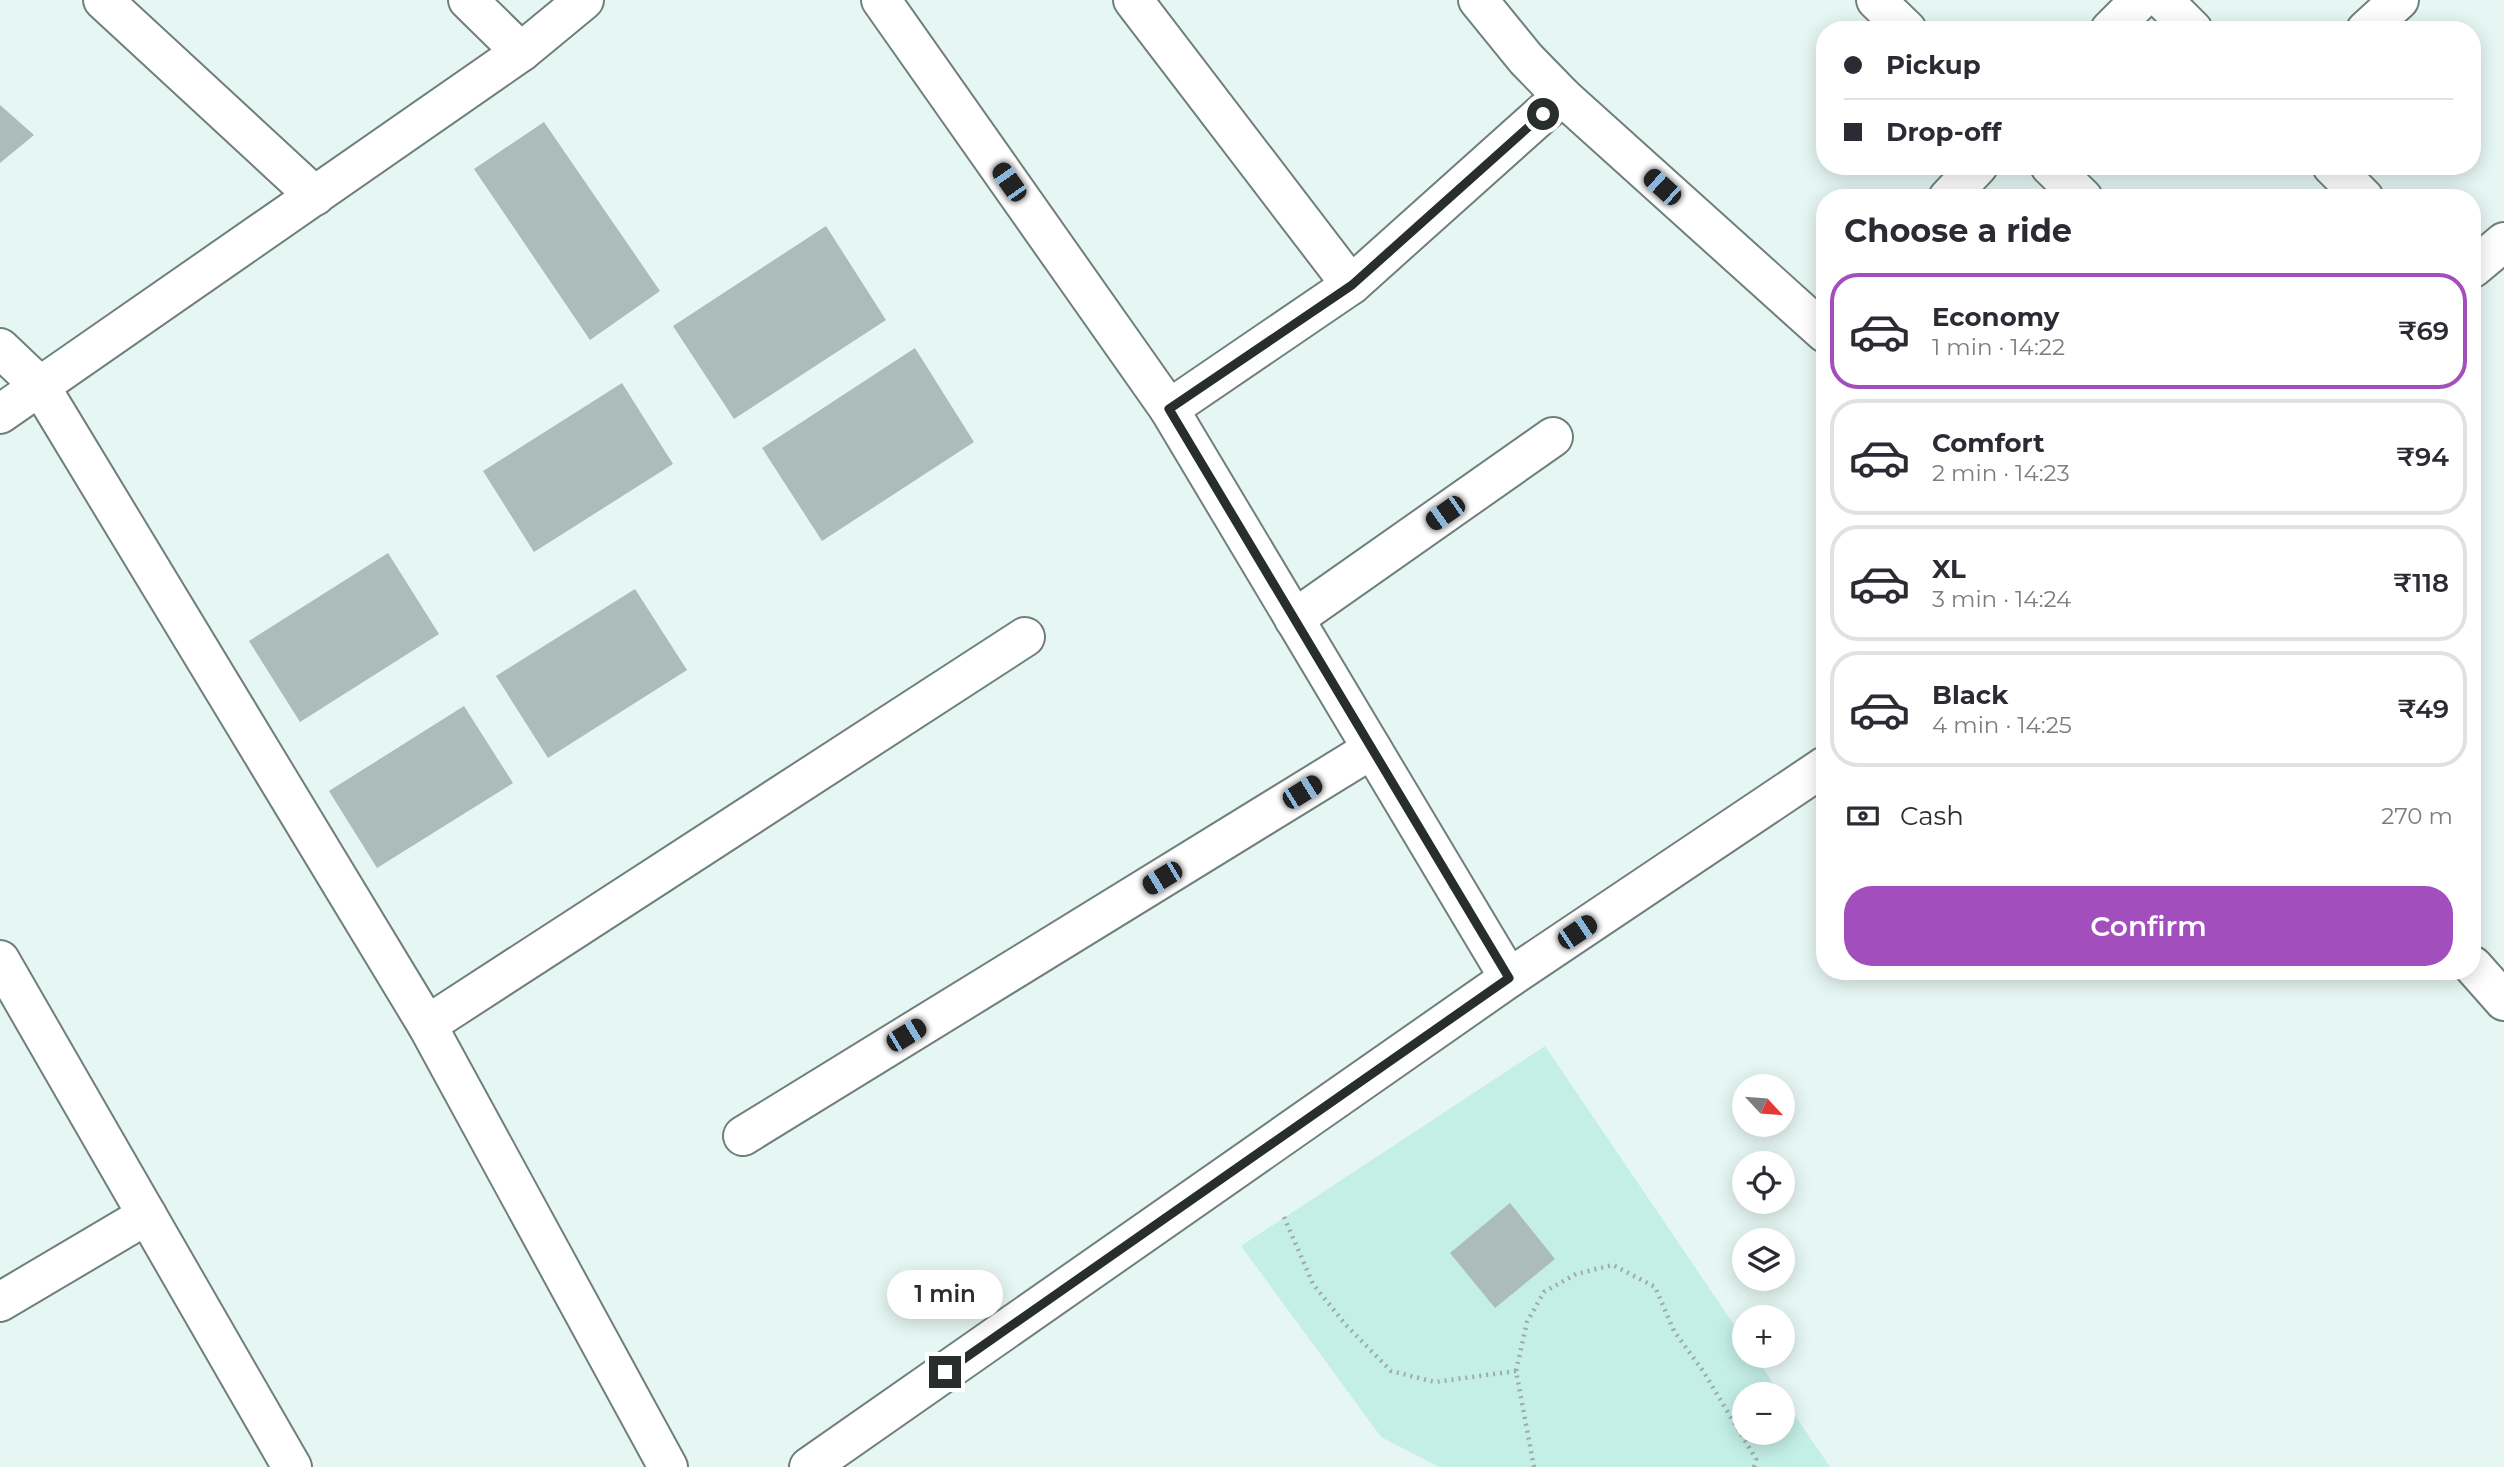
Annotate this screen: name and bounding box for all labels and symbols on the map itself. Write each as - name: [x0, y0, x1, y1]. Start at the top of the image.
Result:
- route start: [1527, 98, 1559, 130]
- car: [989, 159, 1030, 205]
- car: [1640, 165, 1685, 209]
- car: [1422, 492, 1469, 534]
- car: [1279, 772, 1326, 812]
- car: [1139, 858, 1186, 898]
- car: [1554, 912, 1601, 952]
- car: [883, 1015, 930, 1055]
- north arrow: [1732, 1074, 1796, 1138]
- callout: 1 min: [887, 1270, 1003, 1320]
- route end: [929, 1356, 961, 1388]

